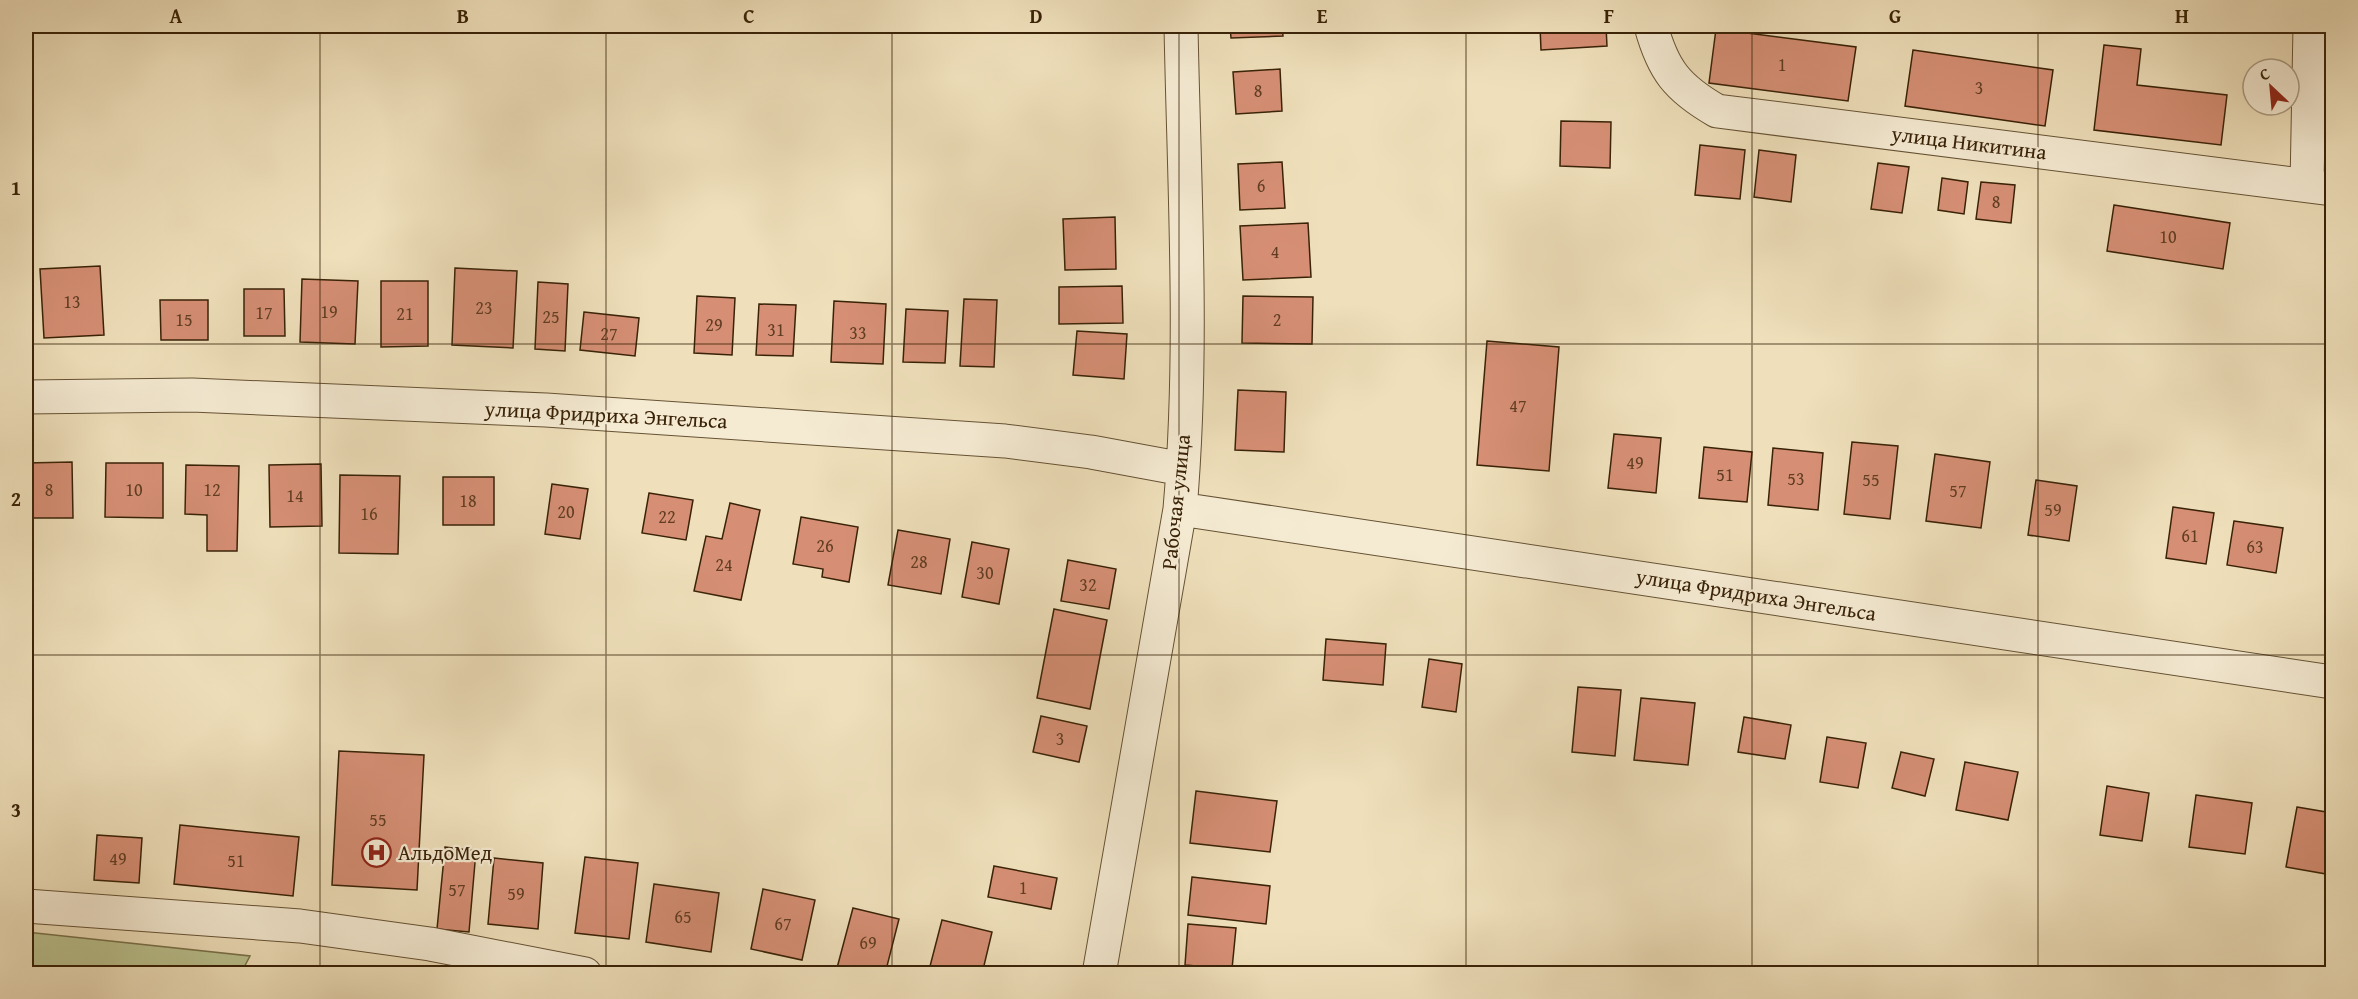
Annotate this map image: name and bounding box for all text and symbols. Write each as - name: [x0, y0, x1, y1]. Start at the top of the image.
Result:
- text: A: [170, 1, 183, 30]
- text: B: [457, 1, 469, 30]
- text: C: [743, 1, 755, 30]
- text: D: [1029, 1, 1043, 30]
- text: E: [1317, 1, 1328, 30]
- text: F: [1604, 1, 1614, 30]
- text: G: [1889, 1, 1901, 30]
- text: H: [2175, 1, 2189, 30]
- house number: 1: [1778, 51, 1786, 78]
- north arrow: [2241, 57, 2301, 117]
- text: С: [2255, 61, 2274, 86]
- house number: 3: [1975, 74, 1983, 101]
- house number: 8: [1254, 77, 1262, 104]
- street label: улица Никитина: [1889, 117, 2048, 167]
- house number: 6: [1257, 172, 1265, 199]
- text: 1: [11, 173, 21, 202]
- house number: 8: [1992, 188, 2000, 215]
- house number: 10: [2159, 223, 2177, 250]
- house number: 4: [1271, 238, 1279, 265]
- house number: 13: [63, 288, 81, 315]
- house number: 23: [475, 294, 493, 321]
- house number: 19: [320, 298, 338, 325]
- house number: 17: [255, 299, 273, 326]
- house number: 21: [396, 300, 414, 327]
- house number: 25: [542, 303, 560, 330]
- house number: 15: [175, 306, 193, 333]
- house number: 2: [1273, 306, 1281, 333]
- house number: 29: [705, 311, 723, 338]
- house number: 31: [767, 316, 785, 343]
- house number: 33: [849, 319, 867, 346]
- house number: 27: [600, 320, 618, 347]
- house number: 47: [1509, 392, 1527, 419]
- street label: улица Фридриха Энгельса: [483, 393, 728, 436]
- street label: Рабочая улица: [1153, 433, 1198, 571]
- house number: 49: [1626, 449, 1644, 476]
- house number: 51: [1716, 461, 1734, 488]
- house number: 53: [1787, 465, 1805, 492]
- house number: 55: [1862, 466, 1880, 493]
- house number: 8: [45, 476, 53, 503]
- house number: 10: [125, 476, 143, 503]
- house number: 12: [203, 476, 221, 503]
- house number: 57: [1949, 477, 1967, 504]
- house number: 14: [286, 482, 304, 509]
- text: 2: [11, 484, 21, 513]
- house number: 18: [459, 487, 477, 514]
- house number: 59: [2044, 496, 2062, 523]
- house number: 20: [557, 498, 575, 525]
- house number: 16: [360, 500, 378, 527]
- house number: 22: [658, 503, 676, 530]
- house number: 61: [2181, 522, 2199, 549]
- house number: 26: [816, 532, 834, 559]
- house number: 63: [2246, 533, 2264, 560]
- house number: 28: [910, 548, 928, 575]
- house number: 24: [715, 551, 733, 578]
- house number: 30: [976, 559, 994, 586]
- street label: улица Фридриха Энгельса: [1633, 560, 1879, 629]
- house number: 32: [1079, 571, 1097, 598]
- house number: 3: [1056, 725, 1064, 752]
- text: 3: [11, 795, 21, 824]
- house number: 55: [369, 806, 387, 833]
- hospital icon: АльдоМед: [361, 837, 393, 869]
- place label: АльдоМед: [398, 837, 493, 868]
- house number: 49: [109, 845, 127, 872]
- house number: 51: [227, 847, 245, 874]
- house number: 1: [1019, 874, 1027, 901]
- house number: 57: [448, 876, 466, 903]
- house number: 59: [507, 880, 525, 907]
- house number: 65: [674, 903, 692, 930]
- house number: 67: [774, 910, 792, 937]
- house number: 69: [859, 929, 877, 956]

